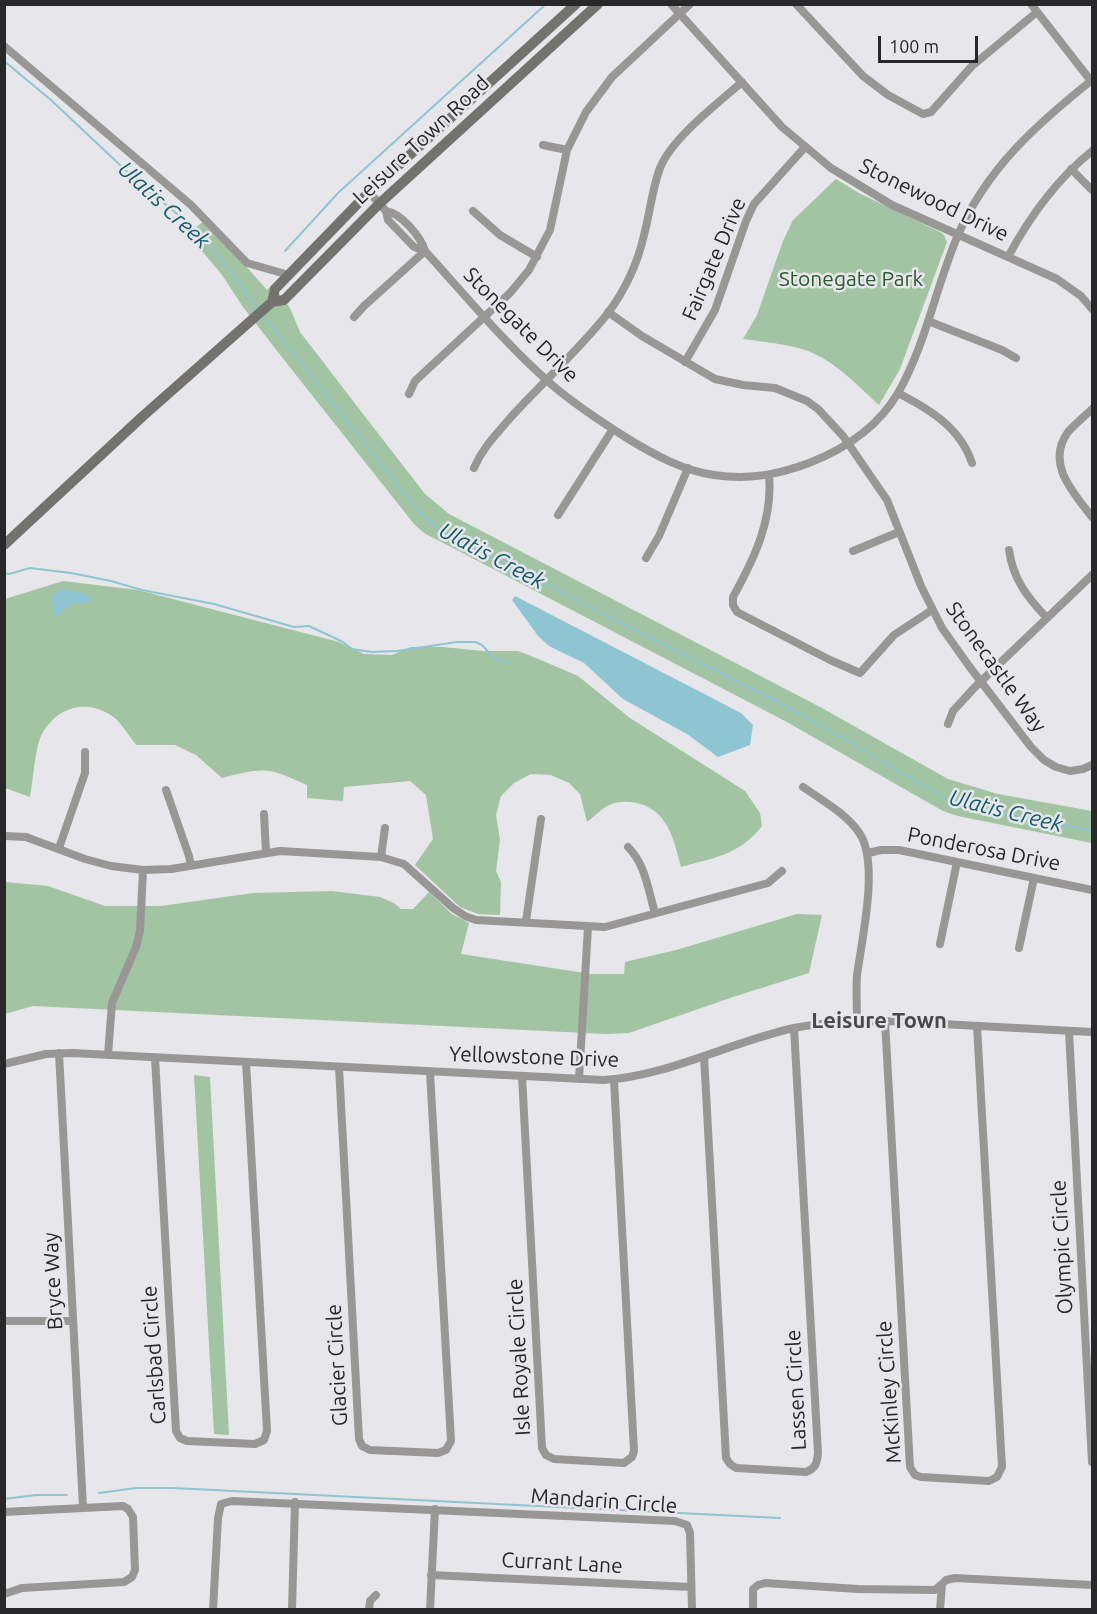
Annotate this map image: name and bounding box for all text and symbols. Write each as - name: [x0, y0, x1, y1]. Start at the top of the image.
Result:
- scale bar: [881, 24, 982, 62]
- text: 100 m: [889, 36, 939, 56]
- street label: Leisure Town Road: [348, 70, 494, 210]
- street label: Stonewood Drive: [855, 153, 1013, 247]
- water label: Ulatis Creek: [112, 156, 216, 254]
- street label: Fairgate Drive: [677, 194, 751, 324]
- street label: Stonegate Drive: [458, 262, 584, 388]
- park label: Stonegate Park: [779, 266, 923, 292]
- water label: Ulatis Creek: [434, 517, 550, 595]
- street label: Stonecastle Way: [940, 597, 1052, 737]
- water label: Ulatis Creek: [946, 784, 1066, 838]
- street label: Ponderosa Drive: [905, 822, 1063, 876]
- district label: Leisure Town: [811, 1008, 947, 1034]
- street label: Yellowstone Drive: [449, 1041, 619, 1073]
- street label: Olympic Circle: [1046, 1179, 1078, 1315]
- street label: Bryce Way: [38, 1231, 68, 1331]
- street label: Isle Royale Circle: [502, 1278, 536, 1436]
- street label: Carlsbad Circle: [137, 1285, 171, 1425]
- street label: Glacier Circle: [321, 1303, 353, 1427]
- street label: McKinley Circle: [871, 1320, 907, 1464]
- street label: Lassen Circle: [780, 1329, 812, 1451]
- street label: Mandarin Circle: [530, 1483, 678, 1519]
- street label: Currant Lane: [501, 1547, 623, 1579]

